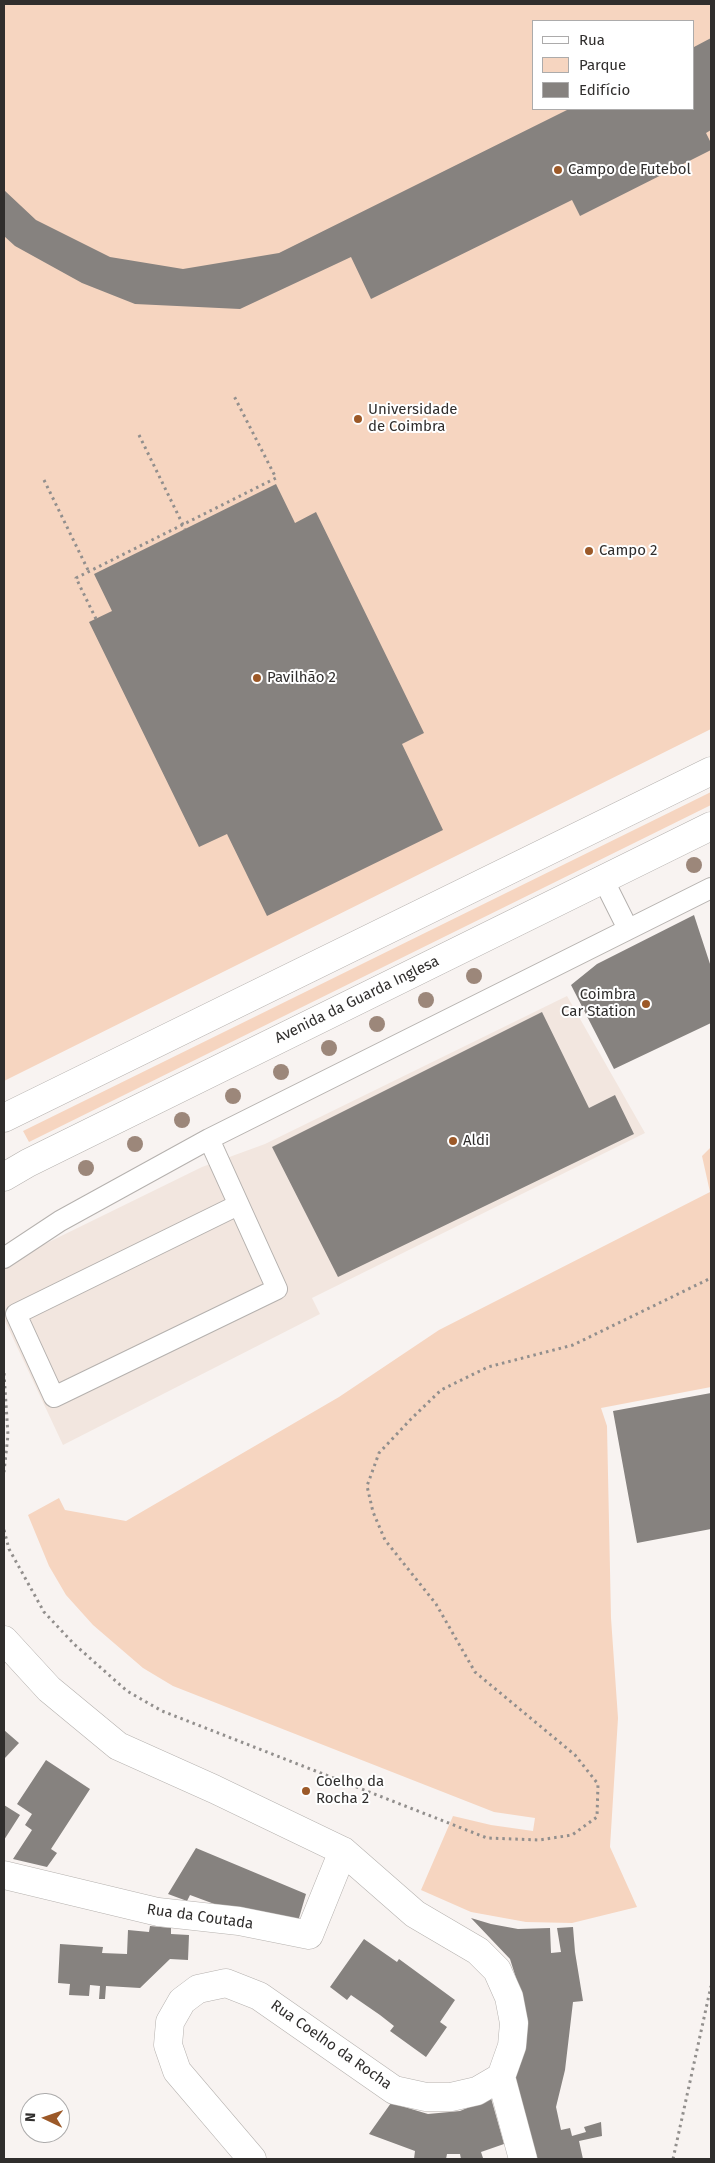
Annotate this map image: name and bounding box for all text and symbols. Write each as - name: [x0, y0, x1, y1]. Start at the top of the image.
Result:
- legend: [532, 20, 695, 110]
- text: Rua: [579, 31, 605, 49]
- text: Parque: [579, 56, 626, 74]
- text: Edifício: [579, 81, 630, 99]
- place label: Campo de Futebol: [568, 161, 691, 179]
- marker: Campo de Futebol: [552, 164, 564, 176]
- place label: Universidade de Coimbra: [368, 401, 458, 436]
- marker: Universidade de Coimbra: [352, 413, 364, 425]
- place label: Campo 2: [599, 542, 657, 560]
- marker: Campo 2: [583, 545, 595, 557]
- place label: Pavilhão 2: [267, 669, 336, 687]
- marker: Pavilhão 2: [251, 672, 263, 684]
- street label: Avenida da Guarda Inglesa: [272, 952, 442, 1048]
- place label: Coimbra Car Station: [561, 986, 636, 1021]
- marker: Coimbra Car Station: [640, 998, 652, 1010]
- place label: Aldi: [463, 1132, 489, 1150]
- marker: Aldi: [447, 1135, 459, 1147]
- place label: Coelho da Rocha 2: [316, 1773, 384, 1808]
- marker: Coelho da Rocha 2: [300, 1785, 312, 1797]
- street label: Rua da Coutada: [146, 1901, 254, 1933]
- street label: Rua Coelho da Rocha: [267, 1996, 395, 2094]
- north arrow: [20, 2093, 70, 2143]
- text: N: [22, 2112, 39, 2122]

